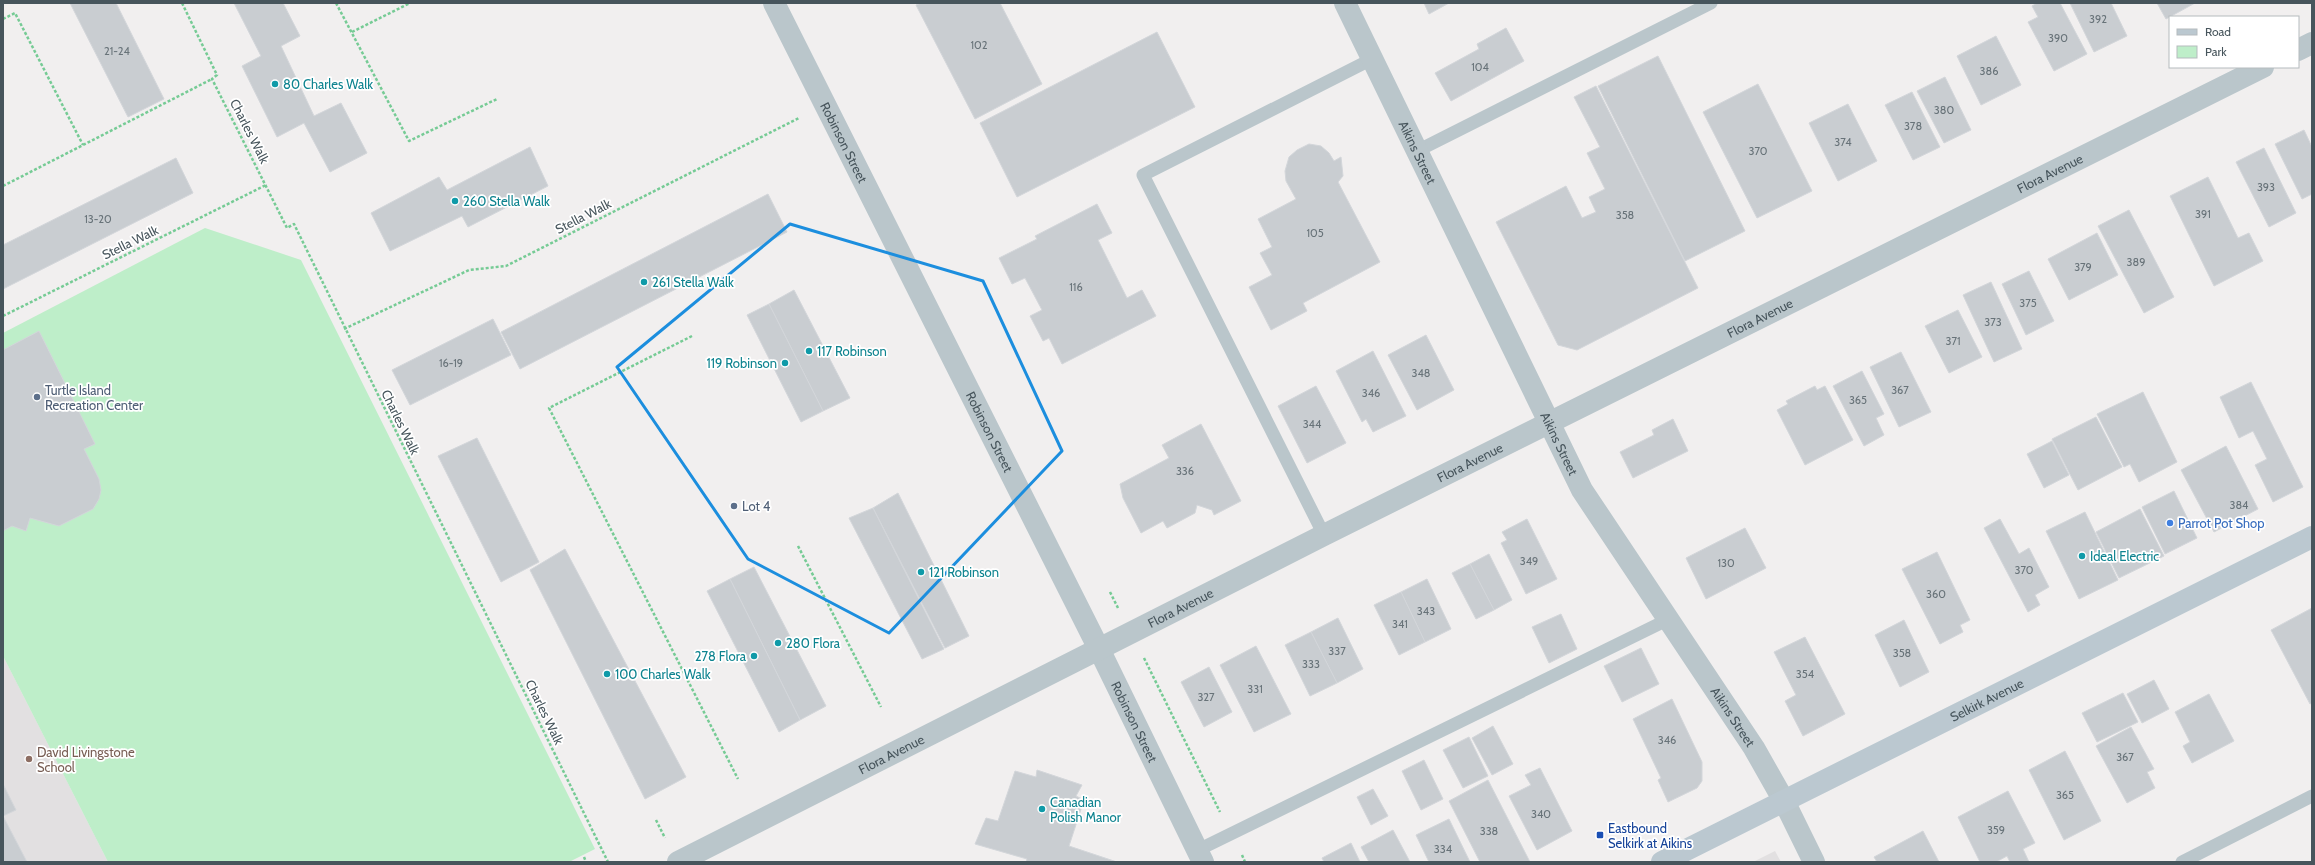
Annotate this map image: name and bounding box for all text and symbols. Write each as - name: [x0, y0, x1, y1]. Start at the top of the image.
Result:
- house number: 392: [2089, 12, 2107, 26]
- legend: [2169, 16, 2299, 68]
- text: Road: [2205, 24, 2231, 39]
- house number: 390: [2048, 31, 2068, 45]
- house number: 102: [970, 38, 988, 52]
- house number: 21-24: [104, 44, 131, 58]
- text: Park: [2205, 44, 2227, 59]
- house number: 104: [1471, 60, 1489, 74]
- house number: 386: [1980, 64, 1998, 78]
- place label: 80 Charles Walk: [283, 76, 373, 92]
- marker: 80 Charles Walk: [270, 79, 280, 89]
- street label: Charles Walk: [227, 96, 273, 166]
- street label: Robinson Street: [817, 99, 871, 186]
- house number: 380: [1934, 103, 1954, 117]
- street label: Aikins Street: [1395, 118, 1440, 187]
- house number: 378: [1904, 119, 1922, 133]
- house number: 374: [1834, 135, 1852, 149]
- house number: 370: [1748, 144, 1768, 158]
- street label: Flora Avenue: [2014, 150, 2086, 196]
- house number: 393: [2257, 180, 2275, 194]
- place label: 260 Stella Walk: [463, 193, 550, 209]
- street label: Stella Walk: [552, 195, 614, 237]
- marker: 260 Stella Walk: [450, 196, 460, 206]
- house number: 391: [2195, 207, 2211, 221]
- house number: 358: [1616, 208, 1634, 222]
- house number: 13-20: [84, 212, 112, 226]
- street label: Stella Walk: [99, 221, 161, 262]
- house number: 105: [1306, 226, 1324, 240]
- house number: 389: [2127, 255, 2145, 269]
- house number: 379: [2074, 260, 2092, 274]
- place label: 261 Stella Walk: [652, 274, 734, 290]
- marker: 261 Stella Walk: [639, 277, 649, 287]
- house number: 116: [1069, 280, 1083, 294]
- street label: Flora Avenue: [1724, 295, 1796, 341]
- house number: 375: [2019, 296, 2037, 310]
- house number: 373: [1984, 315, 2002, 329]
- house number: 371: [1945, 334, 1961, 348]
- place label: 117 Robinson: [817, 343, 887, 359]
- marker: 117 Robinson: [804, 346, 814, 356]
- place label: 119 Robinson: [706, 355, 777, 371]
- house number: 16-19: [439, 356, 463, 370]
- marker: 119 Robinson: [780, 358, 790, 368]
- house number: 348: [1412, 366, 1430, 380]
- place label: Turtle Island Recreation Center: [45, 382, 144, 413]
- house number: 367: [1891, 383, 1909, 397]
- house number: 346: [1362, 386, 1380, 400]
- street label: Charles Walk: [378, 387, 424, 457]
- street label: Robinson Street: [963, 389, 1017, 475]
- marker: Turtle Island Recreation Center: [32, 392, 42, 402]
- house number: 365: [1849, 393, 1867, 407]
- street label: Aikins Street: [1537, 409, 1582, 478]
- house number: 344: [1303, 417, 1322, 431]
- street label: Flora Avenue: [1434, 439, 1506, 485]
- house number: 336: [1176, 464, 1194, 478]
- place label: Lot 4: [742, 498, 771, 514]
- house number: 384: [2230, 498, 2249, 512]
- marker: Lot 4: [729, 501, 739, 511]
- place label: Parrot Pot Shop: [2178, 515, 2265, 531]
- marker: Parrot Pot Shop: [2165, 518, 2175, 528]
- place label: Ideal Electric: [2090, 548, 2159, 564]
- marker: Ideal Electric: [2077, 551, 2087, 561]
- house number: 349: [1520, 554, 1538, 568]
- house number: 130: [1717, 556, 1735, 570]
- house number: 370: [2014, 563, 2034, 577]
- place label: 121 Robinson: [929, 564, 999, 580]
- marker: 121 Robinson: [916, 567, 926, 577]
- street label: Flora Avenue: [1145, 584, 1216, 631]
- house number: 360: [1926, 587, 1946, 601]
- house number: 343: [1417, 604, 1435, 618]
- house number: 341: [1392, 617, 1408, 631]
- place label: 280 Flora: [786, 635, 841, 651]
- marker: 280 Flora: [773, 638, 783, 648]
- house number: 337: [1328, 644, 1346, 658]
- house number: 358: [1893, 646, 1911, 660]
- place label: 278 Flora: [695, 648, 747, 664]
- marker: 278 Flora: [749, 651, 759, 661]
- house number: 333: [1302, 657, 1320, 671]
- place label: 100 Charles Walk: [615, 666, 711, 682]
- house number: 354: [1796, 667, 1815, 681]
- marker: 100 Charles Walk: [602, 669, 612, 679]
- street label: Selkirk Avenue: [1947, 674, 2026, 725]
- street label: Charles Walk: [522, 677, 568, 747]
- street label: Robinson Street: [1108, 679, 1161, 765]
- house number: 331: [1247, 682, 1263, 696]
- street label: Aikins Street: [1707, 684, 1759, 750]
- house number: 327: [1197, 690, 1215, 704]
- street label: Flora Avenue: [856, 731, 927, 777]
- house number: 346: [1658, 733, 1676, 747]
- place label: David Livingstone School: [37, 744, 135, 775]
- house number: 367: [2116, 750, 2134, 764]
- marker: David Livingstone School: [24, 754, 34, 764]
- house number: 365: [2056, 788, 2074, 802]
- place label: Canadian Polish Manor: [1050, 794, 1122, 825]
- marker: Canadian Polish Manor: [1037, 804, 1047, 814]
- house number: 340: [1531, 807, 1551, 821]
- place label: Eastbound Selkirk at Aikins: [1608, 820, 1693, 851]
- house number: 359: [1987, 823, 2005, 837]
- house number: 338: [1480, 824, 1498, 838]
- marker: Eastbound Selkirk at Aikins: [1595, 830, 1605, 840]
- house number: 334: [1434, 842, 1453, 856]

